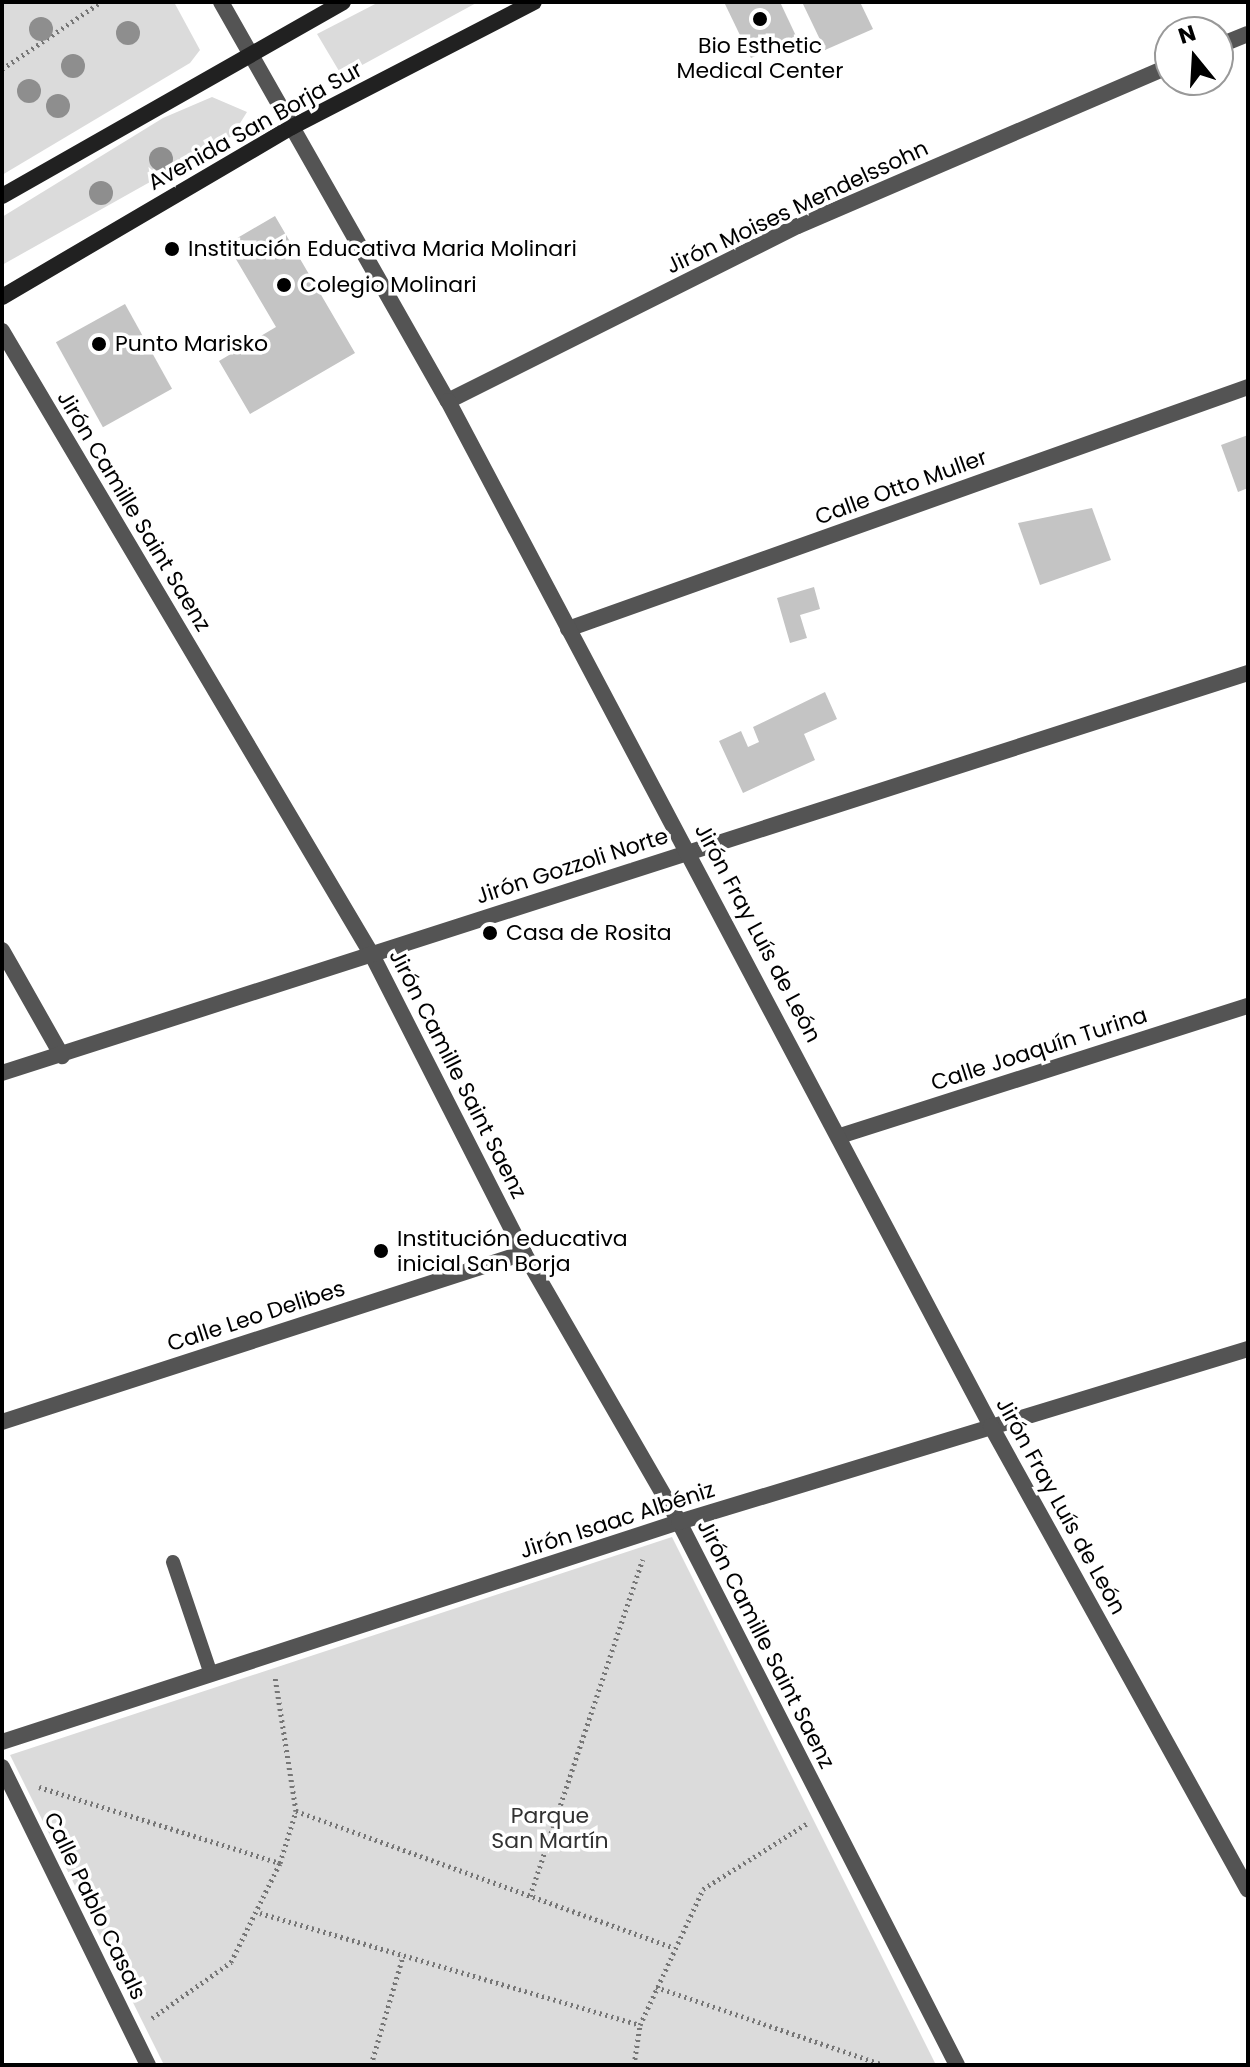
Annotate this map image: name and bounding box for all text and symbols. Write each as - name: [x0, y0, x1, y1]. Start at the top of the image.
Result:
- marker: Bio Esthetic Medical Center: [751, 10, 769, 28]
- north arrow: [1154, 16, 1234, 96]
- text: N: [1174, 17, 1200, 52]
- place label: Bio Esthetic Medical Center: [677, 32, 843, 84]
- street label: Avenida San Borja Sur: [143, 56, 367, 196]
- street label: Jirón Moises Mendelssohn: [662, 135, 932, 279]
- place label: Institución Educativa Maria Molinari: [188, 236, 577, 262]
- marker: Institución Educativa Maria Molinari: [163, 240, 181, 258]
- place label: Colegio Molinari: [300, 272, 477, 298]
- marker: Colegio Molinari: [275, 276, 293, 294]
- place label: Punto Marisko: [115, 331, 268, 357]
- marker: Punto Marisko: [90, 335, 108, 353]
- street label: Jirón Camille Saint Saenz: [52, 386, 216, 636]
- street label: Calle Otto Muller: [811, 444, 991, 530]
- street label: Jirón Fray Luís de León: [689, 819, 827, 1047]
- street label: Jirón Gozzoli Norte: [472, 822, 672, 910]
- place label: Casa de Rosita: [506, 920, 672, 946]
- marker: Casa de Rosita: [481, 924, 499, 942]
- street label: Jirón Camille Saint Saenz: [384, 945, 532, 1203]
- street label: Calle Joaquín Turina: [928, 1002, 1150, 1096]
- place label: Institución educativa inicial San Borja: [397, 1225, 628, 1276]
- marker: Institución educativa inicial San Borja: [372, 1242, 390, 1260]
- street label: Calle Leo Delibes: [164, 1275, 348, 1357]
- street label: Jirón Fray Luís de León: [990, 1393, 1132, 1619]
- street label: Jirón Isaac Albéniz: [516, 1476, 718, 1564]
- street label: Jirón Camille Saint Saenz: [692, 1515, 840, 1773]
- park label: Parque San Martín: [491, 1802, 609, 1854]
- street label: Calle Pablo Casals: [38, 1808, 152, 2004]

